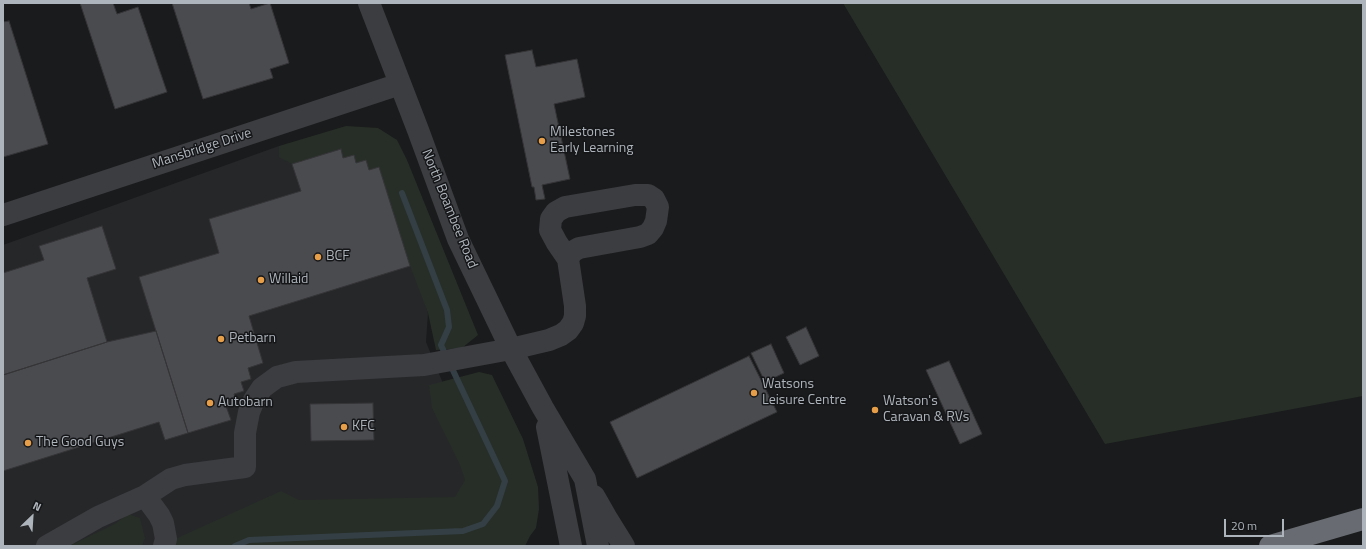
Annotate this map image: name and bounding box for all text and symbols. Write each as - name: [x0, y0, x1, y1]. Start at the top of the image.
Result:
- street label: Mansbridge Drive: [150, 125, 254, 173]
- place label: Milestones Early Learning: [550, 125, 634, 158]
- marker: Milestones Early Learning: [537, 136, 547, 146]
- street label: North Boambee Road: [417, 147, 481, 271]
- place label: BCF: [326, 249, 350, 265]
- marker: BCF: [313, 252, 323, 262]
- place label: Willaid: [269, 272, 308, 288]
- marker: Willaid: [256, 275, 266, 285]
- place label: Petbarn: [229, 331, 276, 347]
- marker: Petbarn: [216, 334, 226, 344]
- place label: Watsons Leisure Centre: [762, 377, 846, 410]
- marker: Watsons Leisure Centre: [749, 388, 759, 398]
- place label: Watson's Caravan & RVs: [883, 394, 969, 426]
- place label: Autobarn: [218, 395, 273, 411]
- marker: Autobarn: [205, 398, 215, 408]
- marker: Watson's Caravan & RVs: [870, 405, 880, 415]
- place label: KFC: [352, 419, 375, 435]
- marker: KFC: [339, 422, 349, 432]
- place label: The Good Guys: [36, 435, 124, 451]
- marker: The Good Guys: [23, 438, 33, 448]
- north arrow: [12, 497, 52, 537]
- text: N: [30, 497, 44, 515]
- scale bar: [1226, 511, 1286, 537]
- text: 20 m: [1231, 516, 1257, 535]

